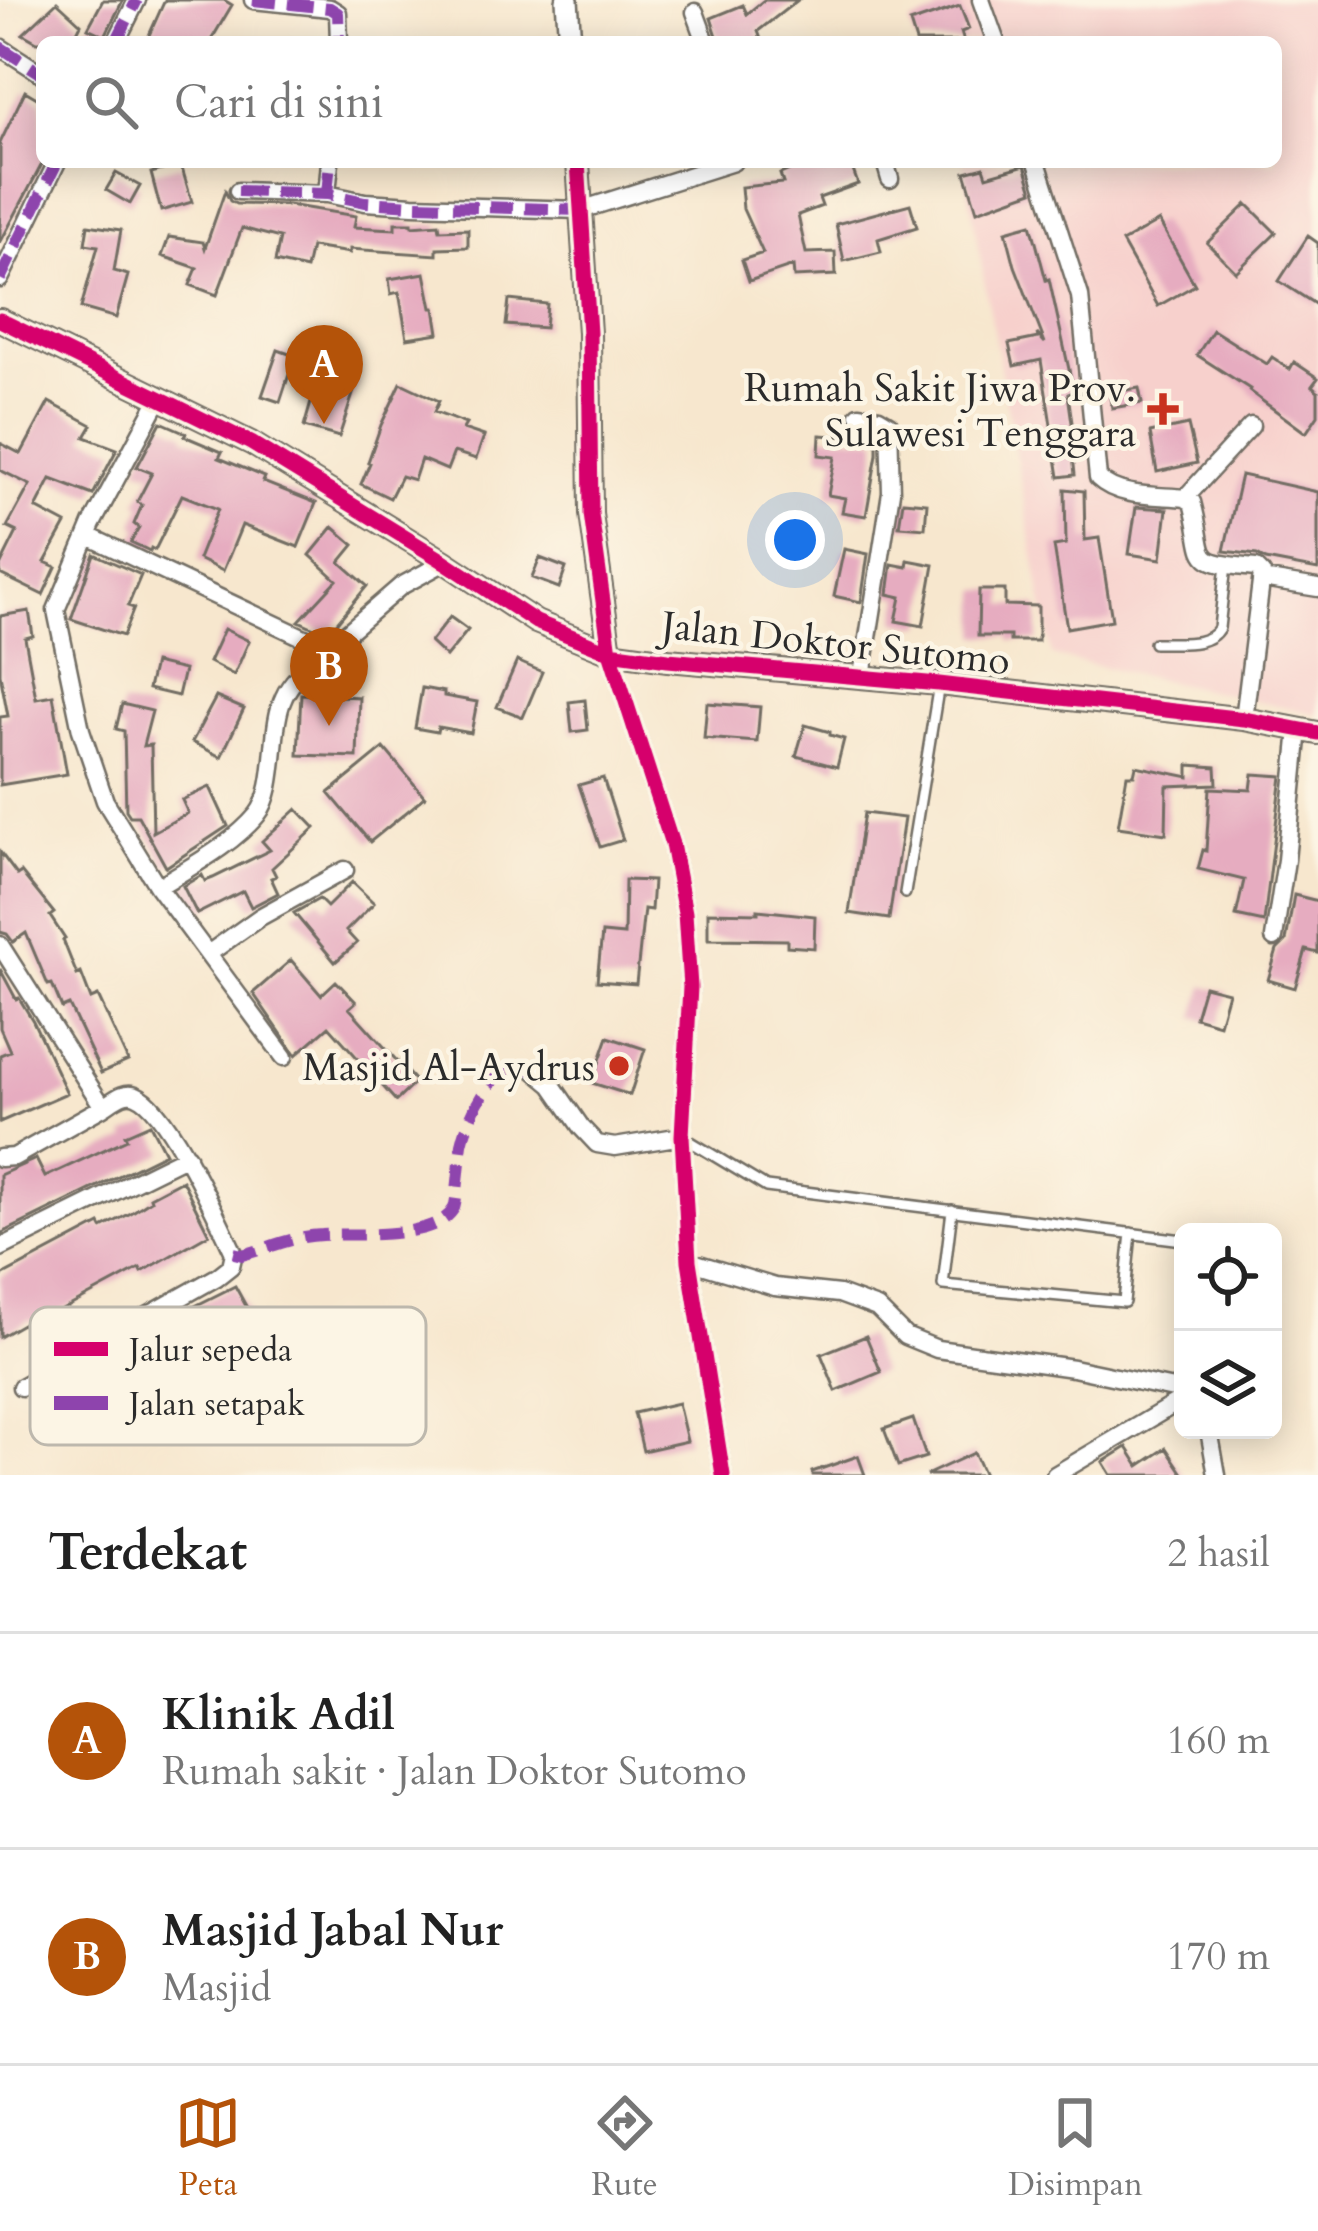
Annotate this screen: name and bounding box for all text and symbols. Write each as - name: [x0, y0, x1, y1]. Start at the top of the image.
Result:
- search box: [36, 36, 1282, 168]
- icon: search: [78, 69, 144, 135]
- text: Cari di sini: [174, 72, 384, 133]
- pin: A: [285, 325, 363, 424]
- place label: Rumah Sakit Jiwa Prov. Sulawesi Tenggara: [744, 362, 1136, 460]
- marker: Rumah Sakit Jiwa Prov. Sulawesi Tenggara: [1147, 393, 1179, 425]
- your location: [765, 510, 825, 570]
- street label: Jalan Doktor Sutomo: [654, 598, 1012, 688]
- pin: B: [290, 627, 368, 726]
- place label: Masjid Al-Aydrus: [302, 1041, 595, 1094]
- marker: Masjid Al-Aydrus: [606, 1053, 632, 1079]
- map controls: [1174, 1223, 1282, 1439]
- button: locate: [1174, 1223, 1282, 1331]
- legend: [30, 1307, 426, 1445]
- text: Jalur sepeda: [124, 1328, 292, 1373]
- button: layers: [1174, 1331, 1282, 1439]
- text: Jalan setapak: [124, 1382, 305, 1427]
- text: Terdekat: [48, 1518, 247, 1588]
- text: 2 hasil: [1167, 1527, 1270, 1580]
- text: Klinik Adil: [162, 1684, 395, 1745]
- text: A: [72, 1714, 102, 1767]
- text: 160 m: [1167, 1714, 1270, 1767]
- text: Rumah sakit · Jalan Doktor Sutomo: [162, 1745, 747, 1798]
- text: Masjid Jabal Nur: [162, 1900, 503, 1961]
- text: B: [73, 1930, 101, 1983]
- text: 170 m: [1167, 1930, 1270, 1983]
- text: Masjid: [162, 1961, 271, 2014]
- tab: Peta: [175, 2090, 241, 2207]
- tab: Rute: [591, 2090, 658, 2207]
- tab: Disimpan: [1008, 2090, 1143, 2207]

